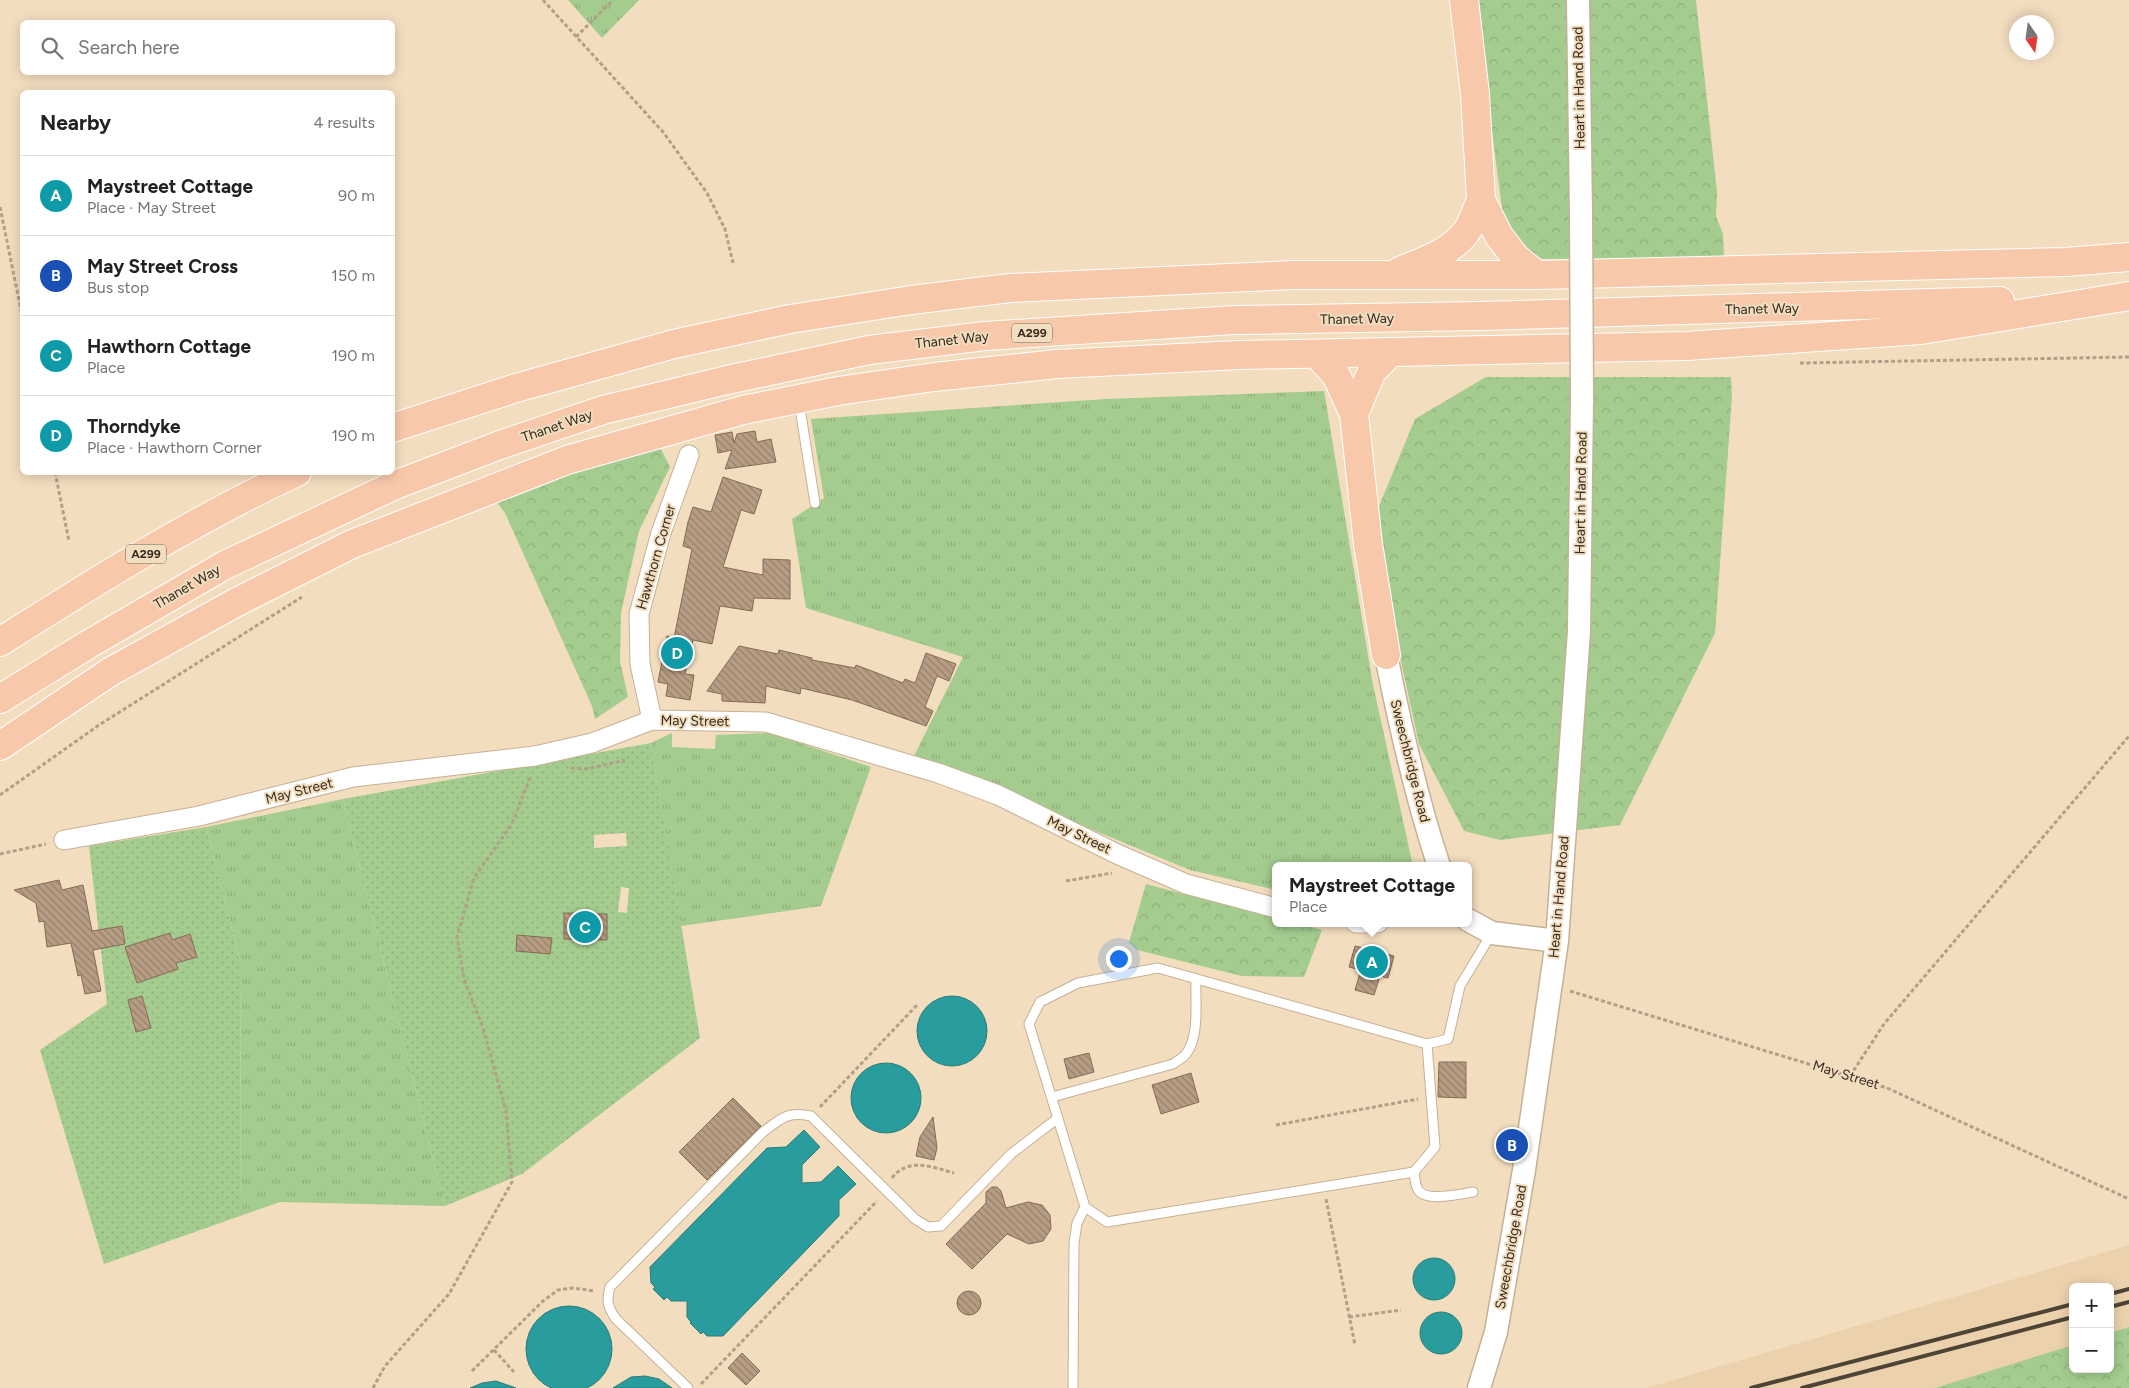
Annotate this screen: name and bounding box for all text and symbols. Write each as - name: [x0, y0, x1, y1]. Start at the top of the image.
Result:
- north arrow: [2009, 15, 2054, 60]
- search box: [20, 20, 395, 75]
- street label: Heart in Hand Road: [1569, 27, 1589, 149]
- icon: search: [38, 34, 66, 62]
- text: Search here: [78, 36, 180, 59]
- text: Nearby: [40, 110, 111, 135]
- text: 4 results: [314, 113, 375, 132]
- text: Maystreet Cottage: [87, 175, 253, 198]
- text: A: [50, 186, 62, 205]
- text: 90 m: [338, 186, 375, 205]
- text: Place · May Street: [87, 198, 216, 217]
- text: May Street Cross: [87, 255, 238, 278]
- text: B: [51, 266, 61, 285]
- text: 150 m: [331, 266, 375, 285]
- text: Bus stop: [87, 278, 149, 297]
- street label: Thanet Way: [1725, 300, 1800, 318]
- street label: Thanet Way: [1320, 310, 1395, 328]
- road number: A299: [1012, 323, 1052, 342]
- street label: Thanet Way: [914, 328, 990, 352]
- text: Hawthorn Cottage: [87, 335, 251, 358]
- text: C: [50, 346, 62, 365]
- text: 190 m: [332, 346, 375, 365]
- text: Place: [87, 358, 125, 377]
- street label: Thanet Way: [519, 406, 595, 446]
- text: Thorndyke: [87, 415, 180, 438]
- text: D: [50, 426, 62, 445]
- text: 190 m: [332, 426, 375, 445]
- street label: Heart in Hand Road: [1571, 432, 1591, 554]
- text: Place · Hawthorn Corner: [87, 438, 262, 457]
- street label: Hawthorn Corner: [633, 502, 679, 612]
- road number: A299: [126, 544, 166, 564]
- street label: Thanet Way: [151, 561, 224, 613]
- pin: D: [661, 634, 693, 672]
- street label: Sweechbridge Road: [1387, 698, 1433, 824]
- street label: May Street: [660, 712, 730, 730]
- street label: May Street: [264, 774, 334, 808]
- street label: May Street: [1044, 812, 1114, 858]
- street label: Heart in Hand Road: [1545, 835, 1573, 959]
- popup: [1272, 862, 1472, 927]
- text: Maystreet Cottage: [1289, 874, 1455, 897]
- text: Place: [1289, 897, 1327, 916]
- pin: C: [569, 908, 601, 946]
- pin: A: [1356, 943, 1388, 981]
- your location: [1106, 946, 1132, 972]
- street label: May Street: [1811, 1057, 1881, 1093]
- pin: B: [1496, 1126, 1528, 1164]
- street label: Sweechbridge Road: [1492, 1183, 1530, 1311]
- map controls: [2069, 1283, 2114, 1373]
- button: +: [2069, 1283, 2114, 1328]
- button: −: [2069, 1328, 2114, 1373]

